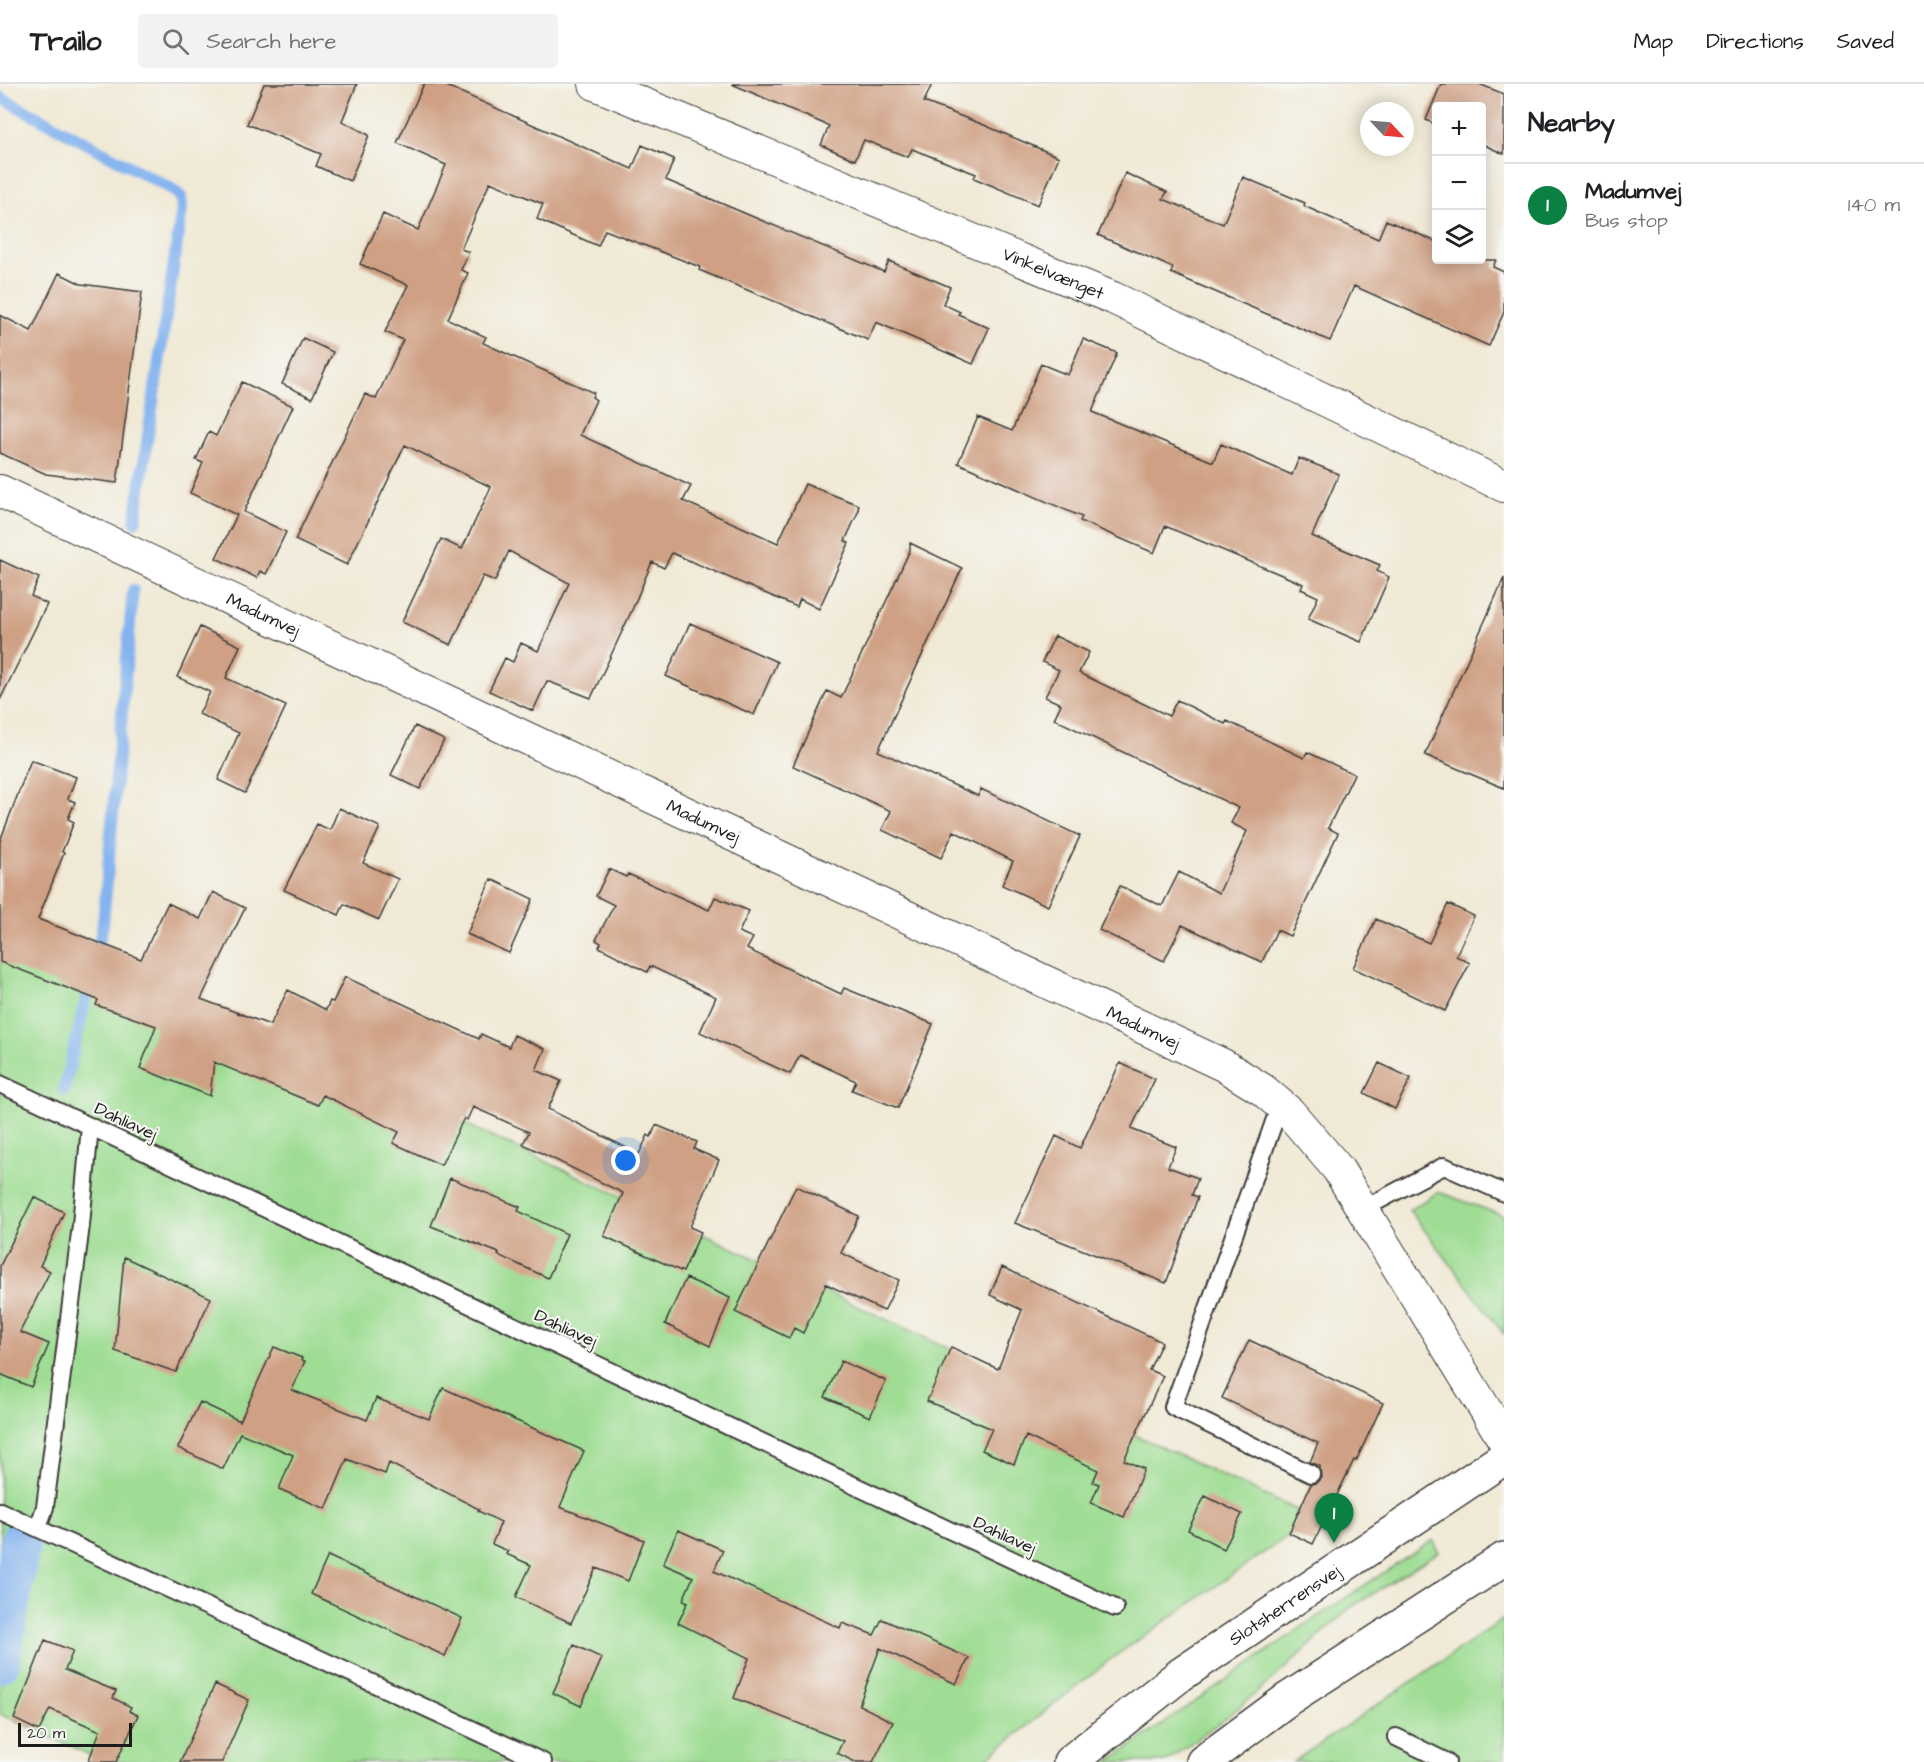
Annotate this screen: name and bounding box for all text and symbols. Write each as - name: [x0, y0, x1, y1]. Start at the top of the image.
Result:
- search box: [138, 14, 558, 68]
- text: Trailo: [30, 22, 102, 61]
- icon: search: [159, 25, 192, 58]
- text: Search here: [207, 26, 336, 57]
- text: Map: [1633, 27, 1673, 56]
- text: Directions: [1706, 27, 1804, 56]
- text: Saved: [1837, 27, 1894, 56]
- north arrow: [1360, 102, 1414, 156]
- map controls: [1432, 102, 1486, 264]
- button: +: [1432, 102, 1486, 156]
- text: Nearby: [1528, 105, 1615, 141]
- button: −: [1432, 156, 1486, 210]
- text: Madumvej: [1585, 176, 1681, 207]
- text: 1: [1546, 191, 1549, 219]
- text: 140 m: [1848, 191, 1900, 219]
- text: Bus stop: [1585, 207, 1668, 235]
- button: layers: [1432, 210, 1486, 264]
- street label: Vinkelvænget: [999, 242, 1109, 306]
- street label: Madumvej: [222, 587, 305, 643]
- street label: Madumvej: [662, 794, 745, 850]
- street label: Madumvej: [1102, 1000, 1185, 1056]
- street label: Dahliavej: [90, 1096, 162, 1147]
- your location: [611, 1146, 640, 1175]
- street label: Dahliavej: [530, 1303, 602, 1354]
- pin: 1: [1314, 1494, 1354, 1543]
- street label: Dahliavej: [969, 1510, 1041, 1561]
- street label: Slotsherrensvej: [1224, 1559, 1346, 1652]
- scale bar: [18, 1720, 132, 1748]
- text: 20 m: [27, 1722, 65, 1744]

